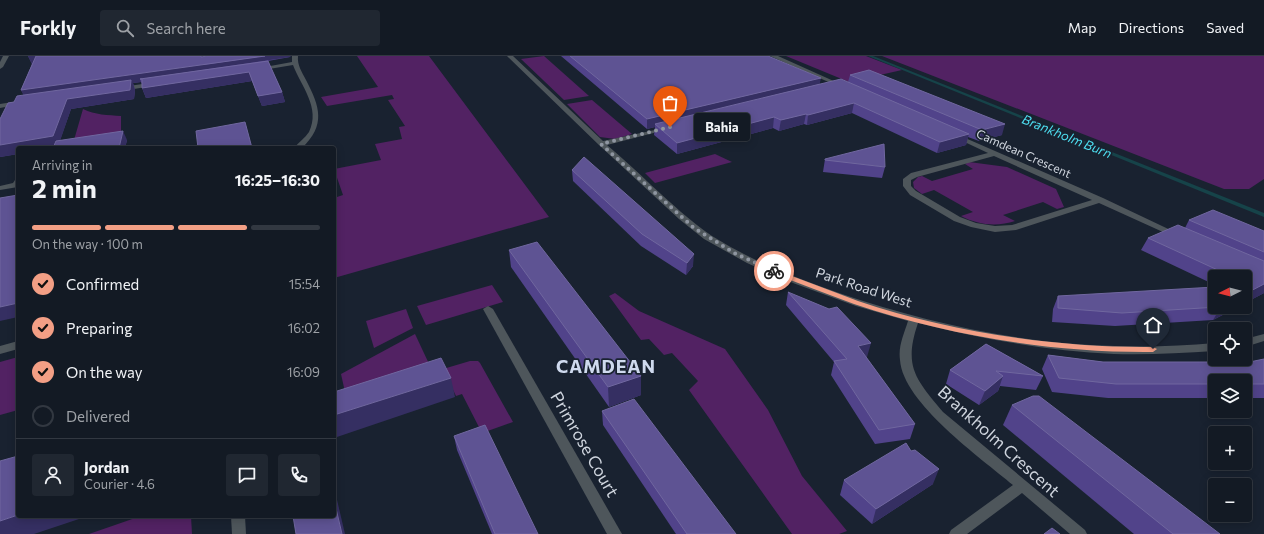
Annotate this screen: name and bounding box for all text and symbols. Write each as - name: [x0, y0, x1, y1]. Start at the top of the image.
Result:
- search box: [100, 10, 380, 46]
- text: Forkly: [20, 16, 76, 39]
- icon: search: [114, 17, 136, 39]
- text: Search here: [146, 19, 226, 37]
- text: Map: [1068, 19, 1097, 36]
- text: Directions: [1119, 19, 1184, 36]
- text: Saved: [1206, 19, 1244, 36]
- pin: [653, 86, 687, 127]
- icon: bag: [659, 92, 681, 114]
- water label: Brankholm Burn: [1020, 111, 1114, 161]
- callout: Bahia: [694, 113, 750, 141]
- text: Bahia: [705, 119, 739, 135]
- street label: Camdean Crescent: [974, 126, 1074, 180]
- text: Arriving in: [32, 157, 92, 173]
- text: 16:25–16:30: [235, 171, 320, 189]
- text: 2 min: [32, 172, 97, 203]
- text: On the way · 100 m: [32, 236, 143, 252]
- courier: [754, 251, 794, 291]
- icon: bike: [763, 260, 785, 282]
- street label: Park Road West: [814, 263, 914, 311]
- north arrow: [1208, 270, 1252, 314]
- map controls: [1208, 270, 1252, 522]
- icon: check: [32, 273, 54, 295]
- text: Confirmed: [66, 275, 139, 293]
- text: 15:54: [289, 276, 320, 292]
- pin: [1136, 308, 1170, 349]
- icon: home: [1142, 314, 1164, 336]
- icon: check: [32, 317, 54, 339]
- text: Preparing: [66, 319, 132, 337]
- text: 16:02: [288, 320, 320, 336]
- button: locate: [1208, 322, 1252, 366]
- district label: CAMDEAN: [556, 355, 656, 377]
- icon: check: [32, 361, 54, 383]
- text: On the way: [66, 363, 143, 381]
- text: 16:09: [287, 364, 320, 380]
- button: layers: [1208, 374, 1252, 418]
- street label: Brankholm Crescent: [934, 381, 1064, 501]
- street label: Primrose Court: [546, 388, 624, 500]
- text: Delivered: [66, 407, 130, 425]
- button: +: [1208, 426, 1252, 470]
- button: person: [32, 454, 74, 496]
- button: chat: [226, 454, 268, 496]
- button: phone: [278, 454, 320, 496]
- text: Jordan: [84, 458, 129, 476]
- text: Courier · 4.6: [84, 476, 155, 492]
- button: −: [1208, 478, 1252, 522]

